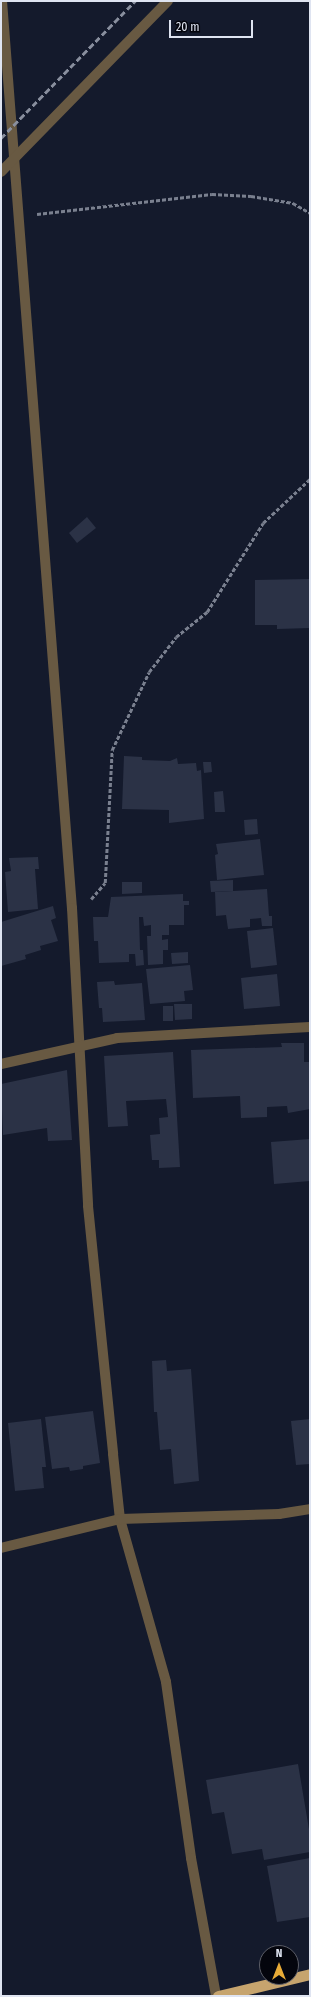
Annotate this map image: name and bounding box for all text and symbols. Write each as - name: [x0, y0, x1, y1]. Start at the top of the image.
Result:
- scale bar: [171, 12, 255, 38]
- text: 20 m: [176, 20, 200, 34]
- north arrow: [259, 1945, 299, 1985]
- text: N: [276, 1947, 282, 1960]

